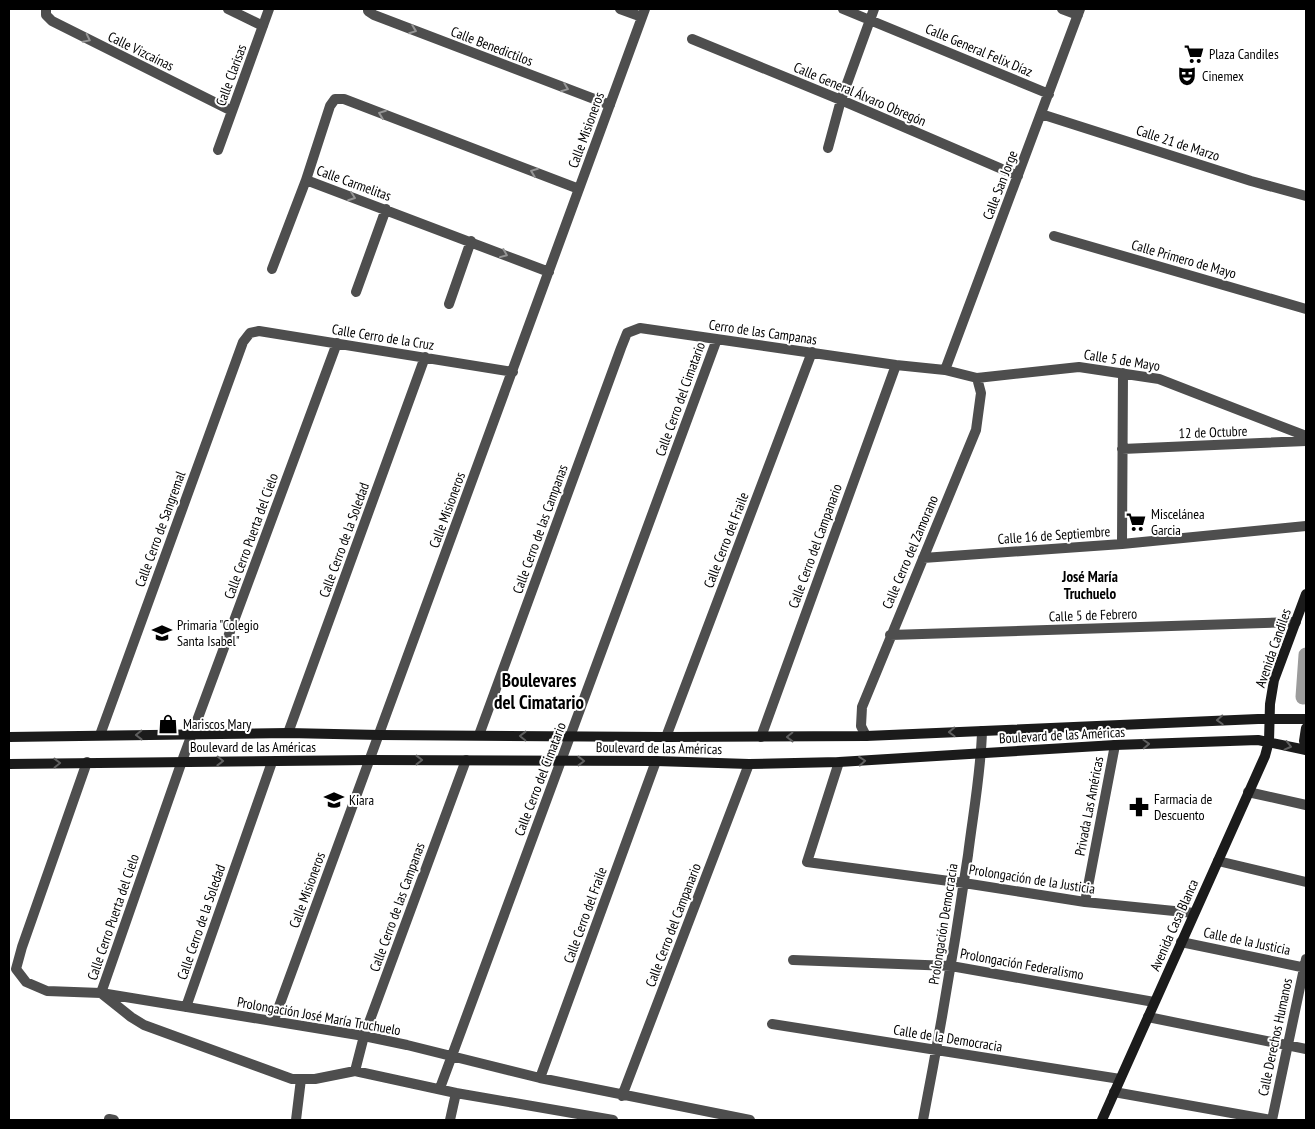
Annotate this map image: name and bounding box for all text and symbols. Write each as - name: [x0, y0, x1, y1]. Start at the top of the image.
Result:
- street label: Calle General Felix Díaz: [923, 19, 1035, 81]
- street label: Calle Benedictilos: [448, 22, 536, 70]
- one-way arrow: [408, 24, 417, 34]
- street label: Calle Vizcaínas: [105, 27, 177, 75]
- one-way arrow: [82, 33, 91, 43]
- street label: Calle Clarisas: [212, 41, 251, 108]
- supermarket icon: Plaza Candiles: [1183, 43, 1205, 65]
- place label: Plaza Candiles: [1209, 45, 1279, 63]
- street label: Calle General Álvaro Obregón: [791, 58, 929, 130]
- theatre icon: Cinemex: [1176, 65, 1198, 87]
- place label: Cinemex: [1202, 67, 1244, 85]
- one-way arrow: [560, 82, 568, 92]
- street label: Calle Misioneros: [564, 89, 608, 170]
- one-way arrow: [378, 109, 387, 120]
- street label: Calle 21 de Marzo: [1134, 121, 1222, 165]
- street label: Calle San Jorge: [979, 148, 1022, 222]
- street label: Calle Carmelitas: [314, 161, 394, 205]
- one-way arrow: [530, 168, 539, 178]
- one-way arrow: [347, 191, 355, 201]
- street label: Calle Primero de Mayo: [1129, 235, 1239, 283]
- one-way arrow: [499, 248, 508, 258]
- street label: Cerro de las Campanas: [708, 316, 818, 349]
- street label: Calle Cerro de la Cruz: [331, 320, 435, 354]
- street label: Calle Cerro del Cimatario: [651, 339, 709, 459]
- street label: Calle 5 de Mayo: [1083, 345, 1161, 375]
- street label: 12 de Octubre: [1178, 422, 1248, 442]
- street label: Calle Cerro de las Campanas: [508, 462, 572, 596]
- street label: Calle Cerro de Sangremal: [131, 468, 190, 589]
- street label: Calle Misioneros: [425, 469, 469, 550]
- street label: Calle Cerro Puerta del Cielo: [220, 471, 282, 601]
- street label: Calle Cerro de la Soledad: [315, 480, 373, 600]
- street label: Calle Cerro del Campanario: [784, 481, 846, 611]
- street label: Calle Cerro del Fraile: [700, 489, 753, 590]
- street label: Calle Cerro del Zamorano: [878, 492, 942, 612]
- place label: Miscelánea Garcia: [1151, 505, 1205, 539]
- supermarket icon: Miscelánea Garcia: [1125, 511, 1147, 533]
- street label: Calle 16 de Septiembre: [997, 522, 1111, 548]
- district label: José María Truchuelo: [1061, 567, 1118, 603]
- street label: Calle 5 de Febrero: [1049, 604, 1137, 626]
- street label: Avenida Candiles: [1251, 606, 1295, 690]
- place label: Primaria "Colegio Santa Isabel": [177, 616, 259, 650]
- school or university icon: Primaria "Colegio Santa Isabel": [151, 622, 173, 644]
- district label: Boulevares del Cimatario: [494, 668, 584, 714]
- shop icon: Mariscos Mary: [157, 713, 179, 735]
- place label: Mariscos Mary: [183, 715, 252, 733]
- one-way arrow: [1215, 715, 1223, 726]
- street label: Calle Cerro del Cimatario: [510, 720, 570, 838]
- street label: Boulevard de las Américas: [999, 723, 1126, 747]
- one-way arrow: [948, 727, 956, 737]
- one-way arrow: [134, 730, 142, 740]
- one-way arrow: [518, 730, 526, 741]
- one-way arrow: [786, 731, 794, 742]
- street label: Boulevard de las Américas: [190, 738, 316, 756]
- street label: Boulevard de las Américas: [596, 738, 722, 758]
- one-way arrow: [1143, 739, 1151, 749]
- one-way arrow: [1283, 740, 1292, 751]
- one-way arrow: [416, 755, 423, 765]
- one-way arrow: [858, 755, 866, 766]
- street label: Privada Las Américas: [1071, 755, 1107, 857]
- one-way arrow: [216, 756, 224, 766]
- one-way arrow: [578, 756, 585, 766]
- one-way arrow: [54, 758, 62, 768]
- school or university icon: Kiara: [323, 789, 345, 811]
- place label: Farmacia de Descuento: [1154, 790, 1213, 824]
- place label: Kiara: [349, 791, 374, 809]
- pharmacy icon: Farmacia de Descuento: [1128, 796, 1150, 818]
- street label: Calle Cerro de las Campanas: [365, 840, 429, 974]
- street label: Calle Misioneros: [285, 849, 329, 930]
- street label: Calle Cerro Puerta del Cielo: [83, 851, 143, 983]
- street label: Prolongación de la Justicia: [968, 860, 1096, 898]
- street label: Calle Cerro del Campanario: [641, 861, 705, 989]
- street label: Calle Cerro de la Soledad: [173, 862, 229, 982]
- street label: Prolongación Democracia: [925, 862, 961, 986]
- street label: Calle Cerro del Fraile: [559, 864, 611, 966]
- street label: Avenida Casa Blanca: [1146, 876, 1202, 974]
- street label: Calle de la Justicia: [1202, 923, 1292, 959]
- street label: Prolongación Federalismo: [959, 944, 1085, 984]
- street label: Calle Derechos Humanos: [1254, 976, 1296, 1097]
- street label: Prolongación José María Truchuelo: [236, 993, 402, 1039]
- street label: Calle de la Democracia: [892, 1020, 1004, 1056]

